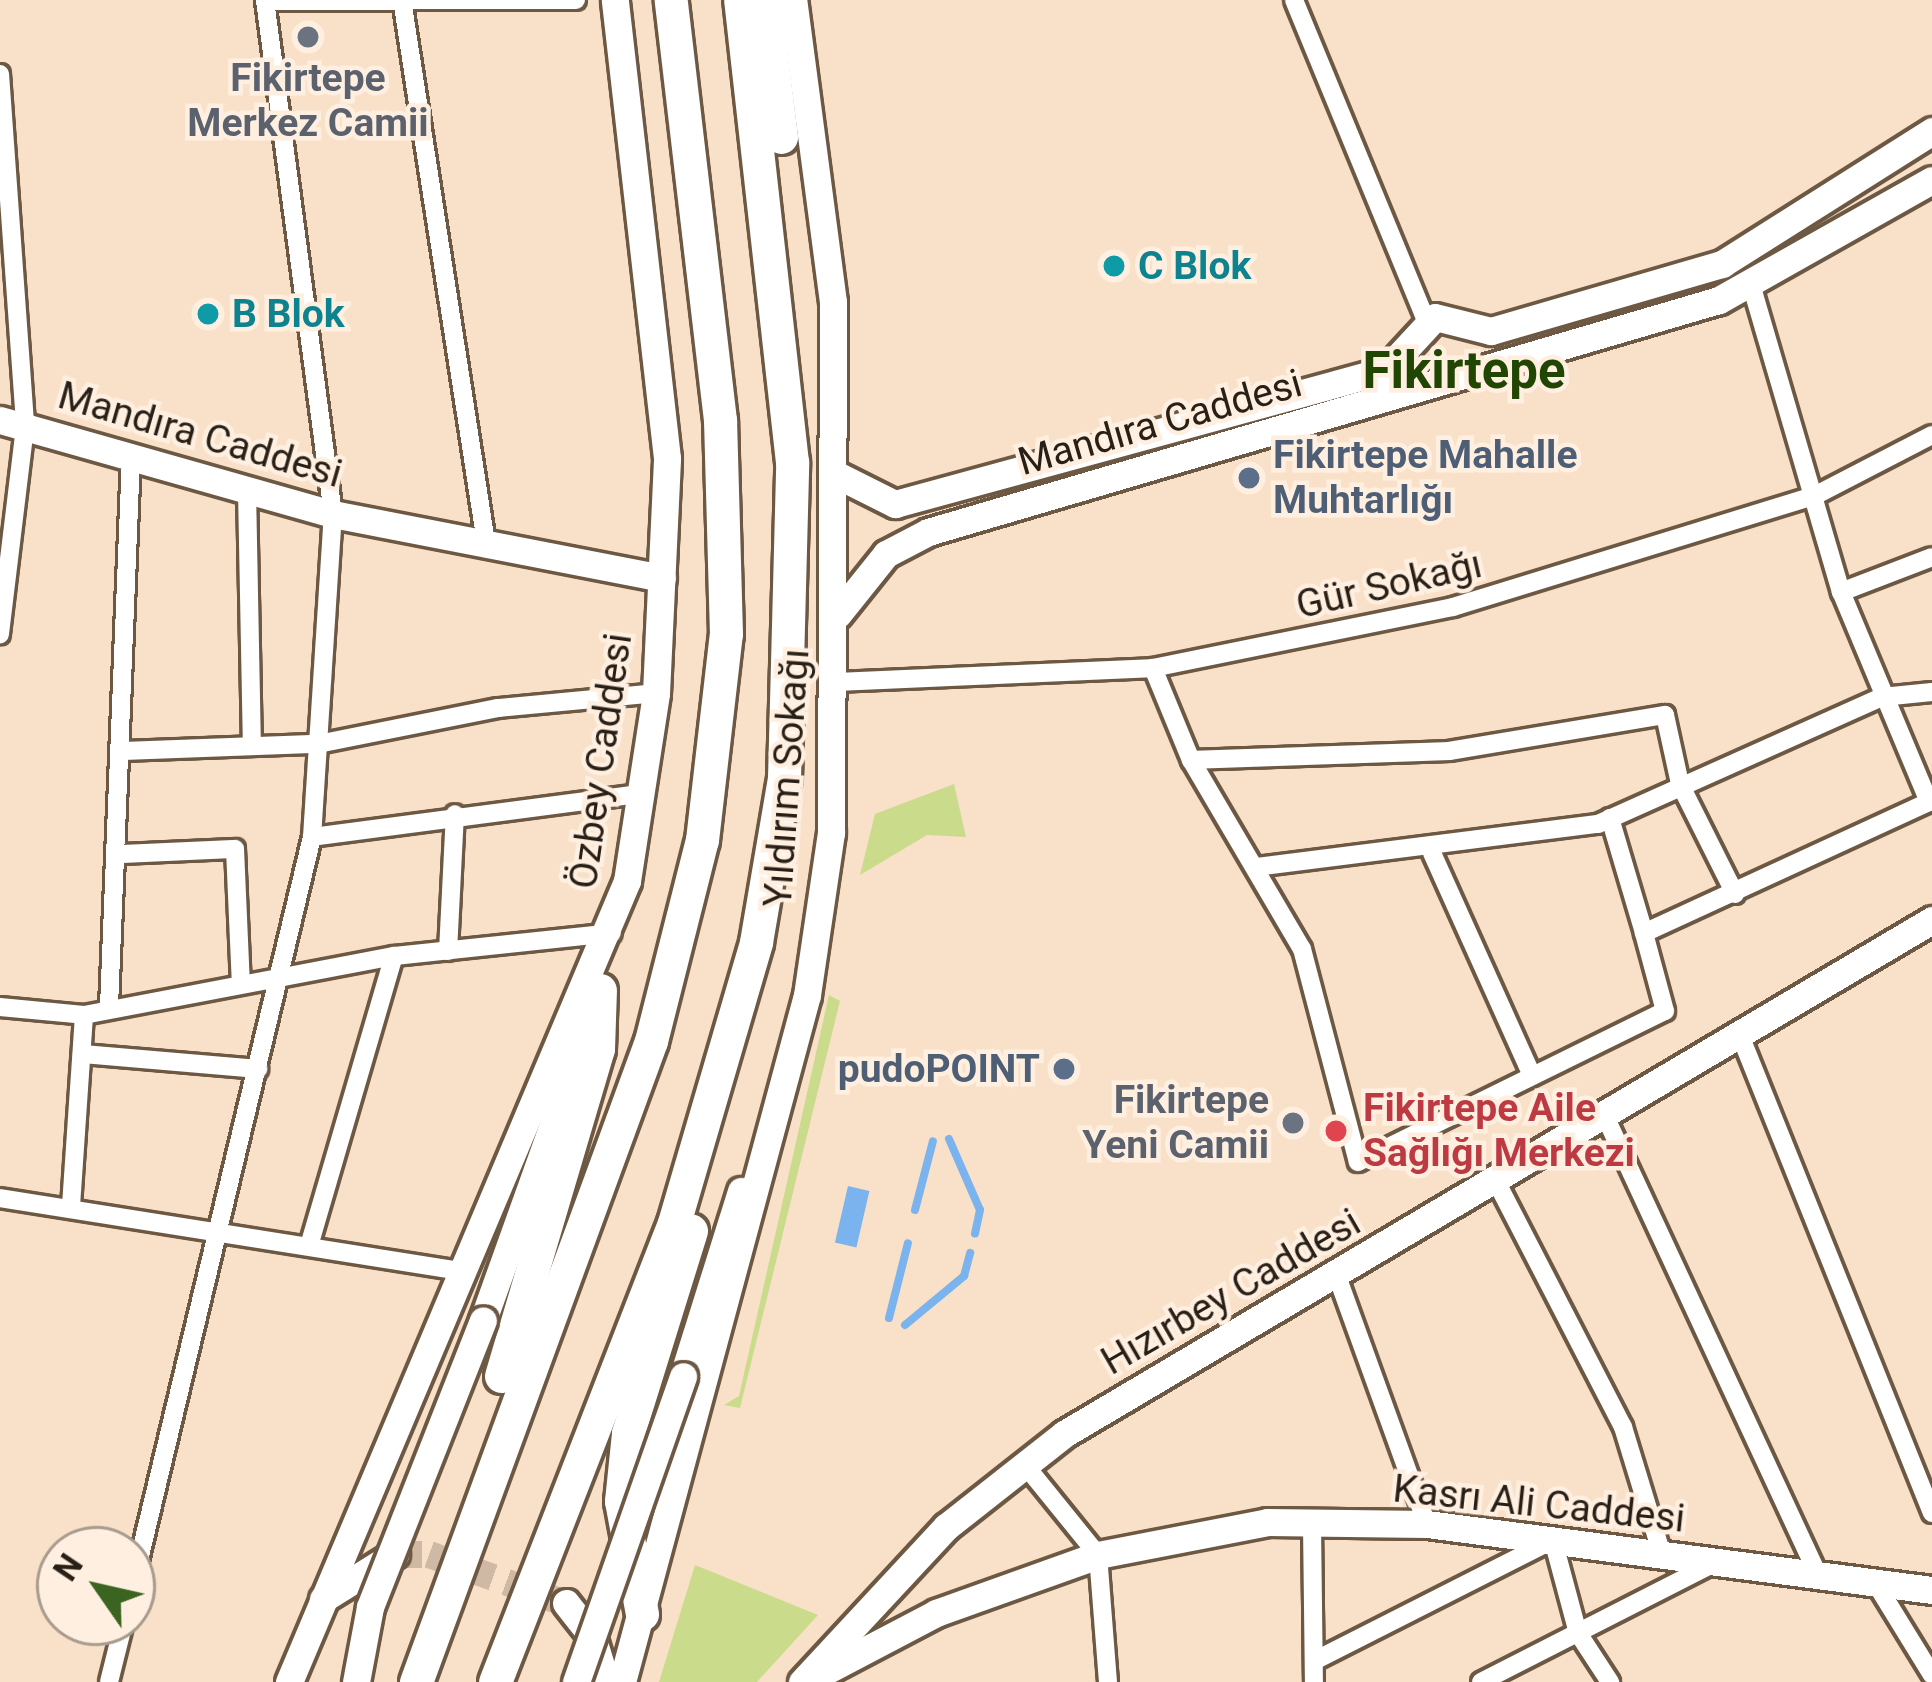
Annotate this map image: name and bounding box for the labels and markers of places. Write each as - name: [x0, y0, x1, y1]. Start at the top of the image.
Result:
- marker: Fikirtepe Merkez Camii: [295, 24, 321, 50]
- place label: Fikirtepe Merkez Camii: [187, 56, 429, 147]
- place label: C Blok: [1138, 243, 1251, 289]
- marker: C Blok: [1101, 253, 1127, 279]
- place label: B Blok: [232, 291, 345, 337]
- marker: B Blok: [195, 301, 221, 327]
- place label: Fikirtepe Mahalle Muhtarlığı: [1273, 433, 1577, 524]
- marker: Fikirtepe Mahalle Muhtarlığı: [1236, 465, 1262, 491]
- place label: pudoPOINT: [838, 1046, 1040, 1092]
- marker: pudoPOINT: [1051, 1056, 1077, 1082]
- place label: Fikirtepe Yeni Camii: [1082, 1078, 1269, 1169]
- place label: Fikirtepe Aile Sağlığı Merkezi: [1363, 1086, 1635, 1177]
- marker: Fikirtepe Yeni Camii: [1280, 1110, 1306, 1136]
- marker: Fikirtepe Aile Sağlığı Merkezi: [1320, 1115, 1352, 1147]

